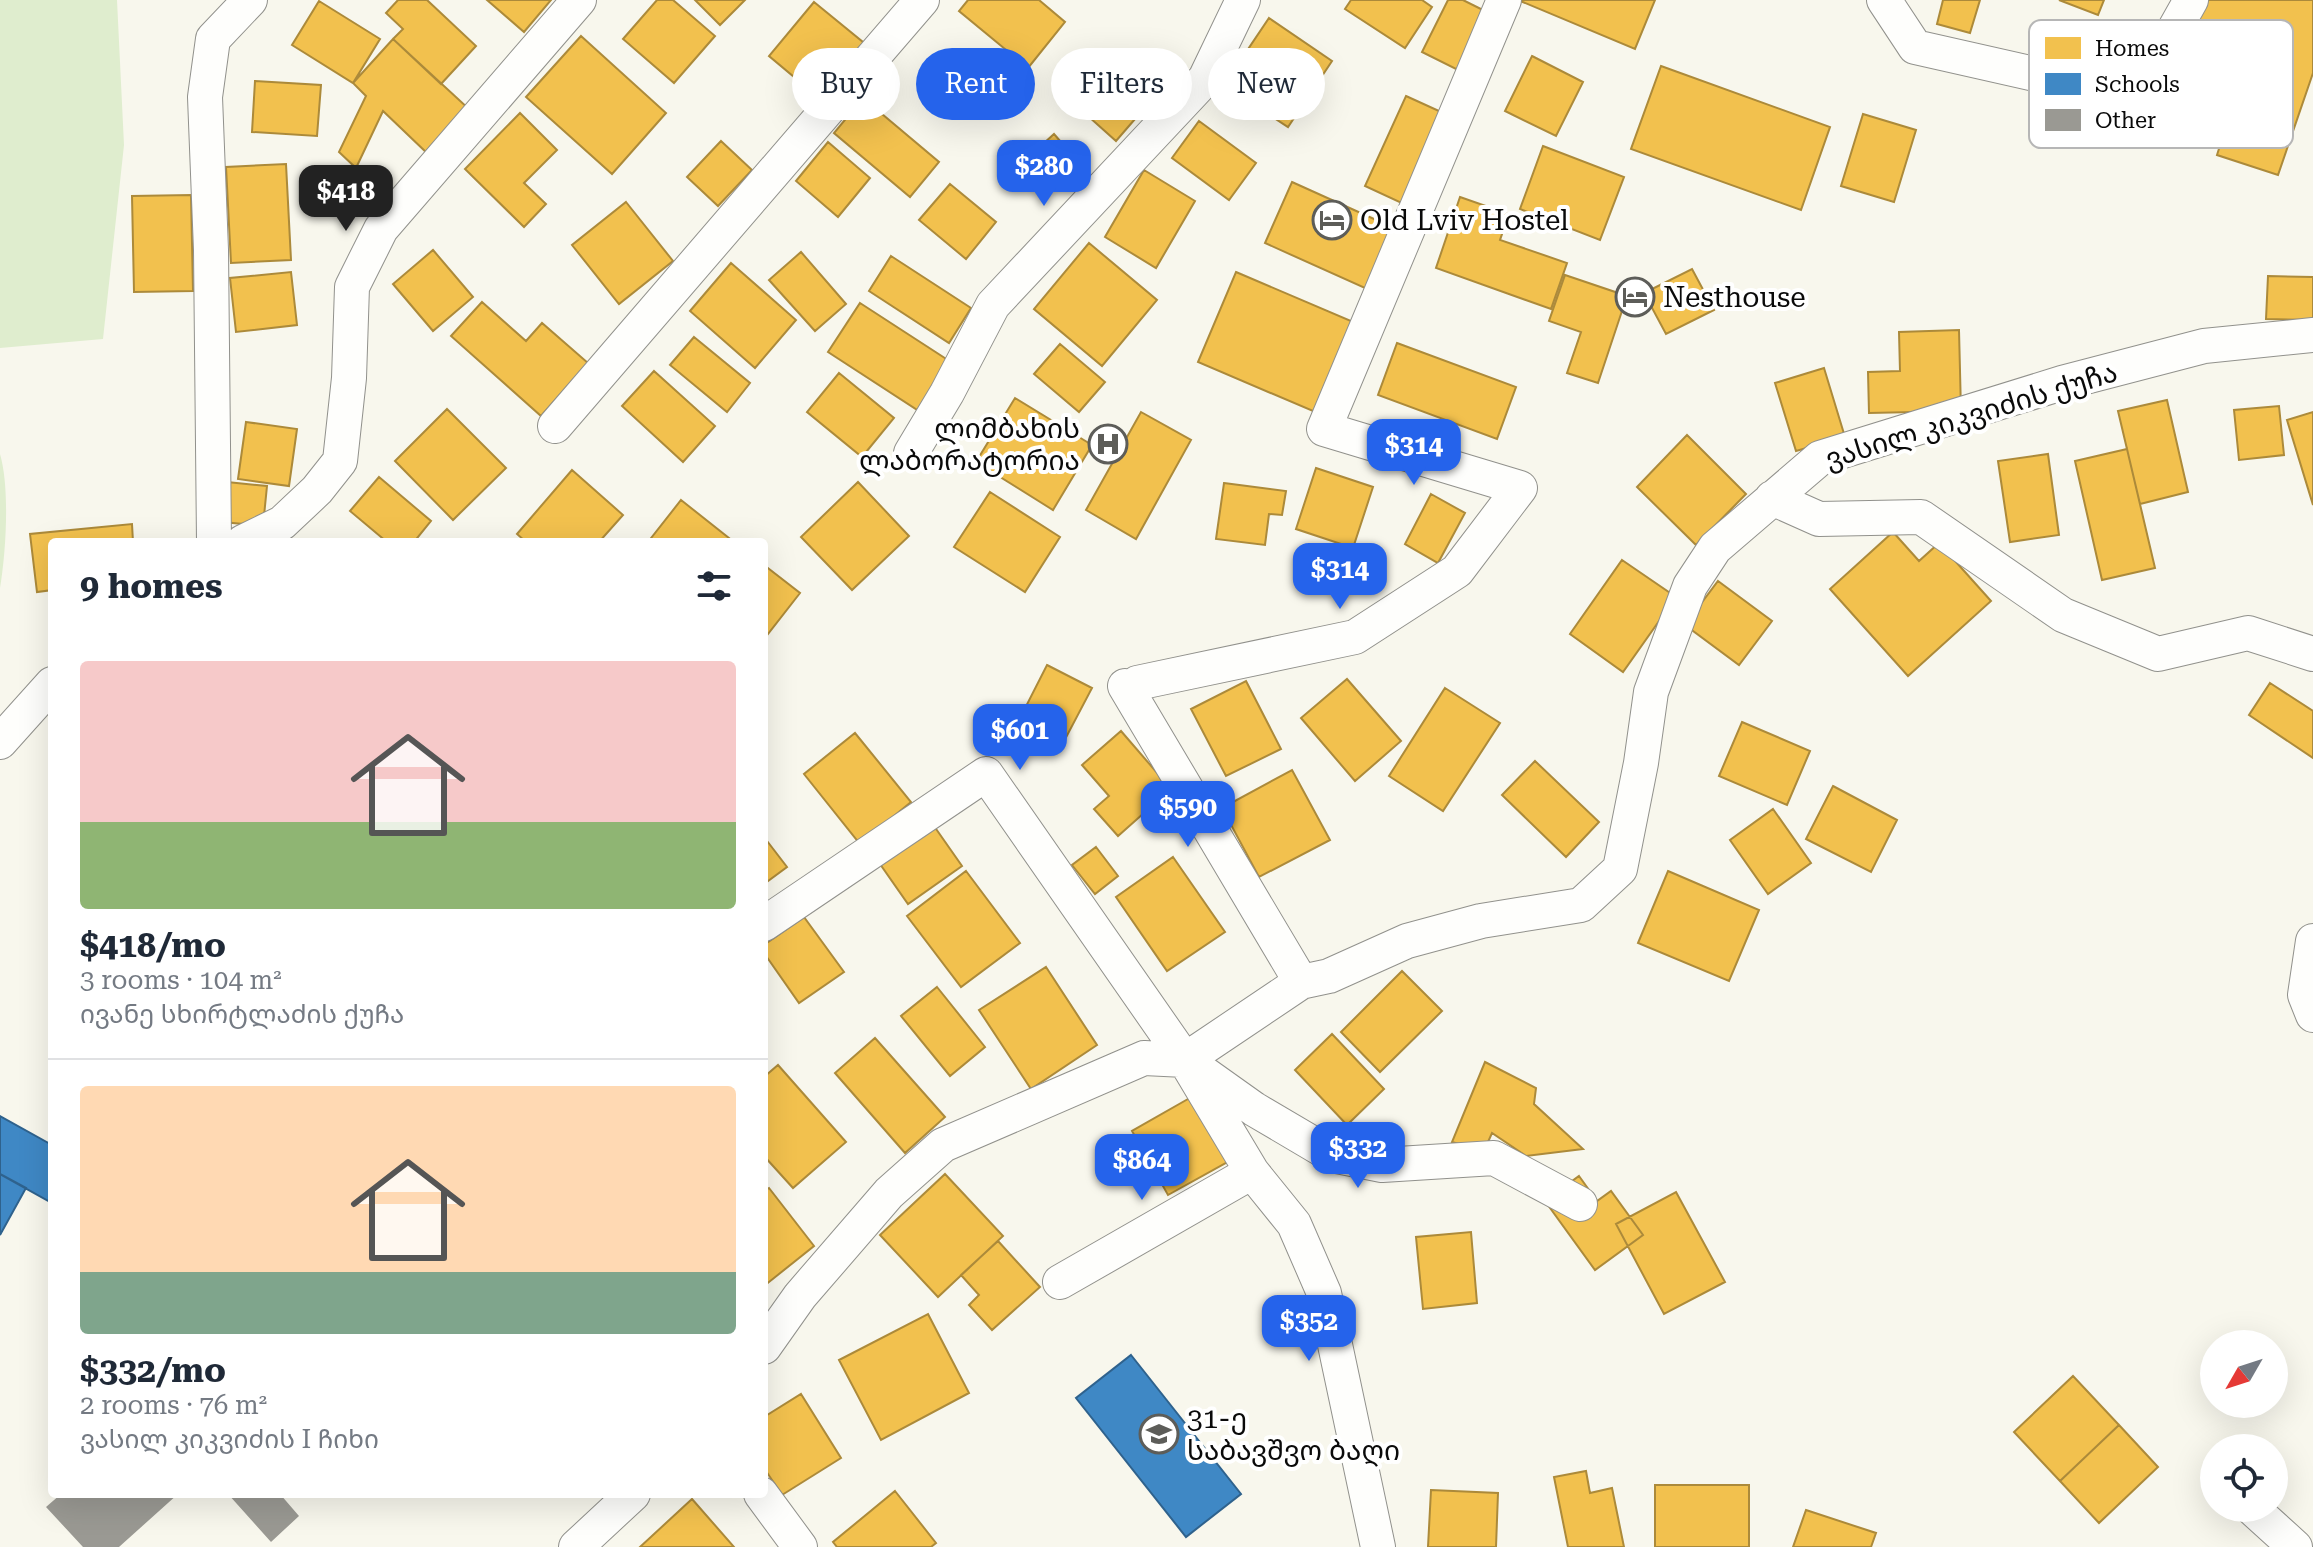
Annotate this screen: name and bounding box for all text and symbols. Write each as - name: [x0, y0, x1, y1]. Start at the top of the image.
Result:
- legend: [2029, 20, 2293, 148]
- text: Homes: [2095, 36, 2169, 61]
- chip: Buy: [792, 48, 900, 120]
- chip: Rent: [916, 48, 1035, 120]
- chip: Filters: [1051, 48, 1192, 120]
- chip: New: [1208, 48, 1325, 120]
- text: Schools: [2095, 72, 2180, 97]
- text: Other: [2095, 108, 2156, 133]
- pin: $280: [997, 140, 1091, 208]
- text: $280: [1015, 151, 1073, 181]
- pin: $418: [299, 165, 393, 233]
- text: $418: [317, 176, 375, 206]
- hotel icon: Old Lviv Hostel: [1311, 199, 1353, 241]
- place label: Old Lviv Hostel: [1360, 204, 1569, 237]
- hotel icon: Nesthouse: [1614, 276, 1656, 318]
- place label: Nesthouse: [1663, 281, 1806, 314]
- street label: ვასილ კიკვიძის ქუჩა: [1821, 355, 2121, 476]
- place label: ლიმბახის ლაბორატორია: [859, 412, 1080, 477]
- pin: $314: [1367, 419, 1461, 487]
- hospital icon: ლიმბახის ლაბორატორია: [1087, 423, 1129, 465]
- text: $314: [1385, 430, 1443, 460]
- pin: $314: [1293, 543, 1387, 611]
- text: $314: [1311, 554, 1369, 584]
- icon: filters: [692, 564, 736, 608]
- text: 9 homes: [80, 566, 223, 606]
- pin: $601: [973, 704, 1067, 772]
- icon: home: [336, 713, 480, 857]
- text: $601: [991, 715, 1049, 745]
- pin: $590: [1141, 781, 1235, 849]
- text: $590: [1159, 792, 1217, 822]
- text: $418/mo: [80, 925, 226, 965]
- text: 3 rooms · 104 m²: [80, 965, 282, 995]
- text: ივანე სხირტლაძის ქუჩა: [80, 999, 404, 1029]
- pin: $332: [1311, 1122, 1405, 1190]
- text: $332: [1329, 1133, 1387, 1163]
- pin: $864: [1095, 1134, 1189, 1202]
- icon: home: [336, 1138, 480, 1282]
- text: $864: [1113, 1145, 1171, 1175]
- pin: $352: [1262, 1295, 1356, 1363]
- text: $352: [1280, 1306, 1338, 1336]
- north arrow: [2200, 1330, 2288, 1418]
- map controls: [2200, 1330, 2288, 1522]
- text: $332/mo: [80, 1350, 226, 1390]
- text: 2 rooms · 76 m²: [80, 1390, 267, 1420]
- place label: 31-ე საბავშვო ბაღი: [1187, 1402, 1400, 1467]
- school or university icon: 31-ე საბავშვო ბაღი: [1138, 1413, 1180, 1455]
- text: ვასილ კიკვიძის I ჩიხი: [80, 1424, 379, 1454]
- button: locate: [2200, 1434, 2288, 1522]

